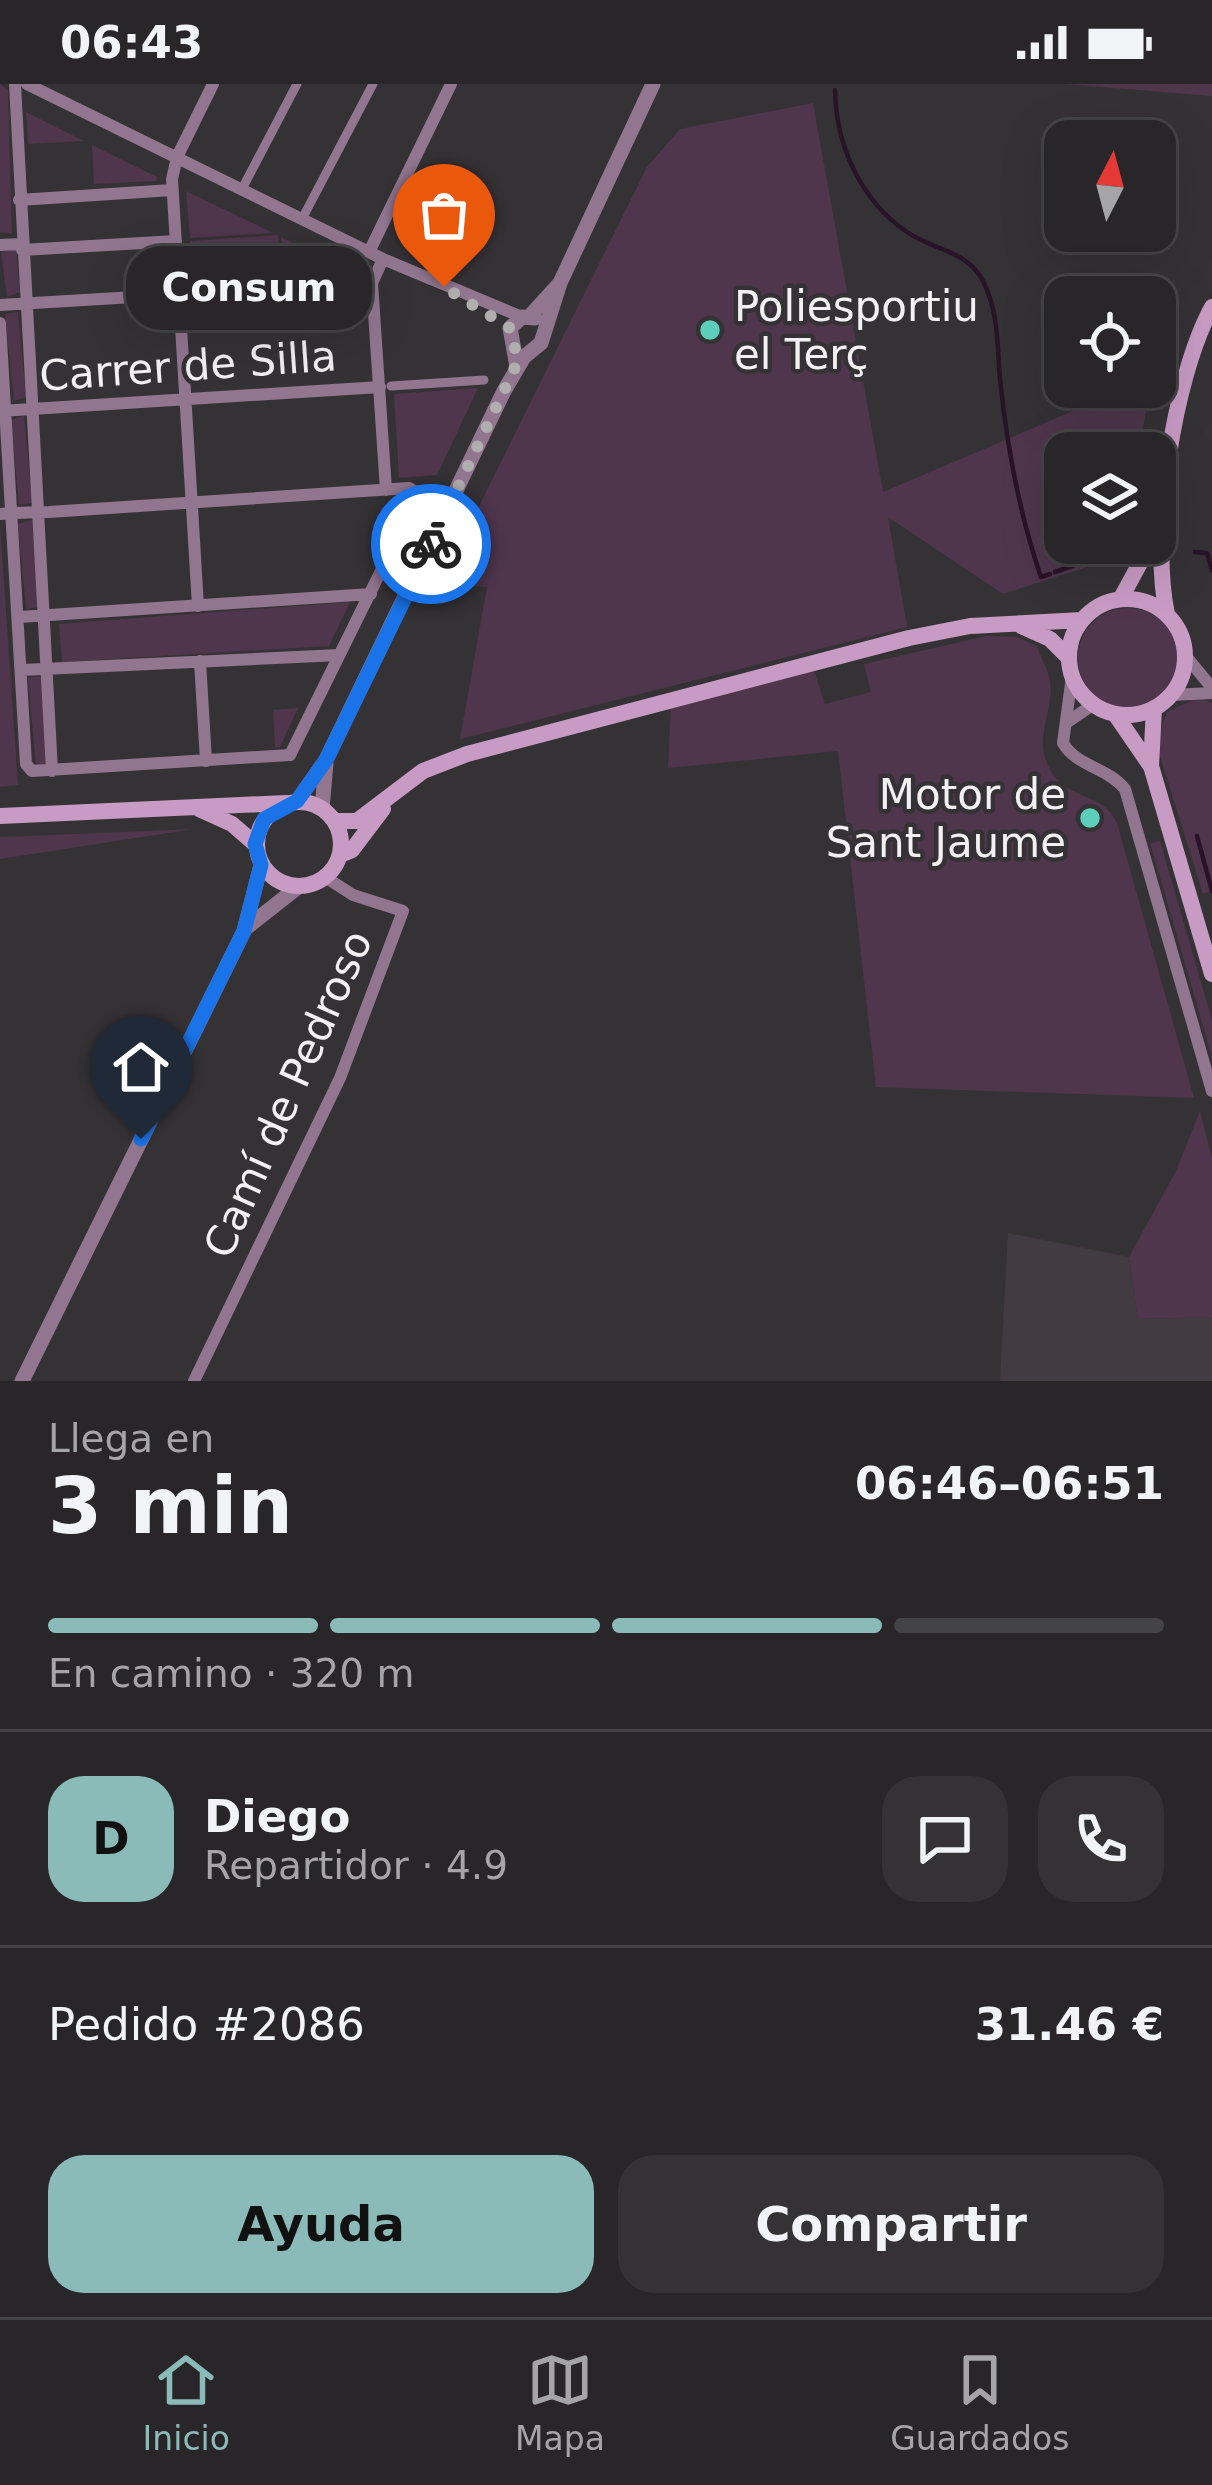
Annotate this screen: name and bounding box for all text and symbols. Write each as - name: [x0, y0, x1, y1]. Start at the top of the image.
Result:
- text: 06:43: [60, 16, 203, 69]
- north arrow: [1044, 120, 1176, 252]
- map controls: [1044, 120, 1176, 564]
- pin: [393, 164, 495, 287]
- icon: bag: [411, 182, 477, 248]
- callout: Consum: [126, 245, 372, 329]
- text: Consum: [162, 265, 336, 310]
- button: locate: [1044, 276, 1176, 408]
- place label: Poliesportiu el Terç: [734, 282, 979, 379]
- marker: Poliesportiu el Terç: [697, 317, 723, 343]
- street label: Carrer de Silla: [38, 331, 338, 401]
- button: layers: [1044, 432, 1176, 564]
- courier: [371, 484, 491, 604]
- icon: bike: [398, 511, 464, 577]
- place label: Motor de Sant Jaume: [826, 770, 1066, 867]
- marker: Motor de Sant Jaume: [1077, 805, 1103, 831]
- street label: Camí de Pedroso: [194, 923, 382, 1265]
- pin: [90, 1016, 192, 1139]
- icon: home: [108, 1034, 174, 1100]
- text: Llega en: [48, 1416, 214, 1461]
- text: 06:46–06:51: [855, 1457, 1164, 1510]
- text: 3 min: [48, 1461, 293, 1551]
- text: En camino · 320 m: [48, 1651, 415, 1696]
- button: chat: [882, 1776, 1008, 1902]
- button: phone: [1038, 1776, 1164, 1902]
- text: Diego: [204, 1790, 350, 1843]
- text: D: [92, 1812, 130, 1865]
- text: Repartidor · 4.9: [204, 1843, 508, 1888]
- text: Pedido #2086: [48, 1998, 365, 2051]
- text: 31.46 €: [975, 1998, 1164, 2051]
- button: Ayuda: [48, 2155, 594, 2293]
- button: Compartir: [618, 2155, 1164, 2293]
- tab: Inicio: [143, 2347, 230, 2458]
- tab: Mapa: [515, 2347, 605, 2458]
- tab: Guardados: [890, 2347, 1069, 2458]

